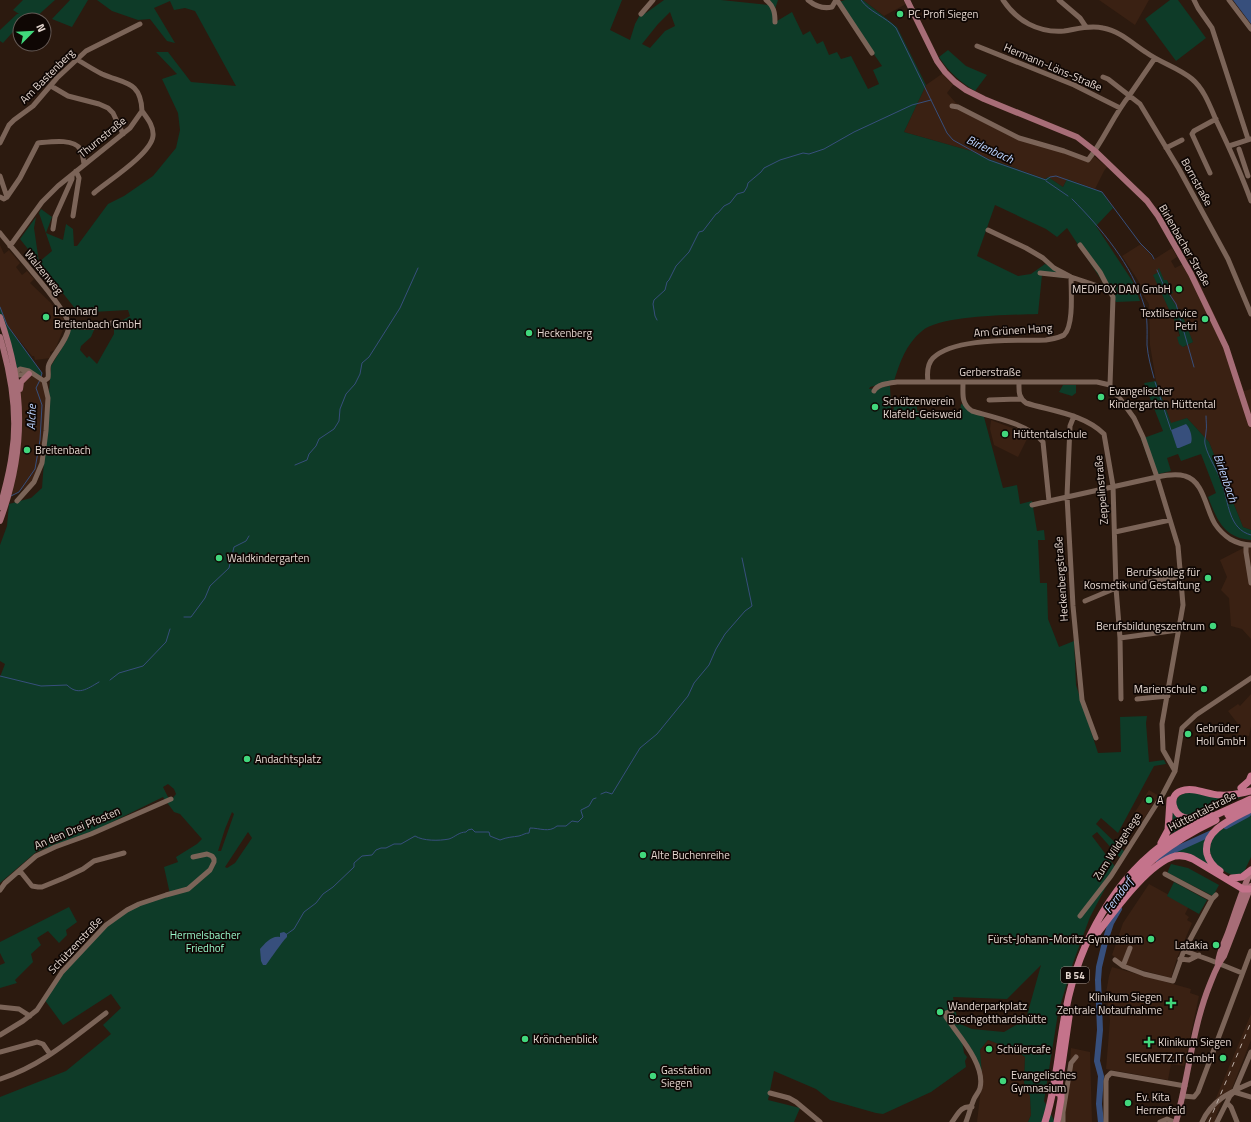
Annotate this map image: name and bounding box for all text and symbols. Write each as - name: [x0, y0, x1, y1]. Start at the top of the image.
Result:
- place label: PC Profi Siegen: [908, 6, 979, 22]
- marker: PC Profi Siegen: [895, 9, 905, 19]
- north arrow: [12, 12, 52, 52]
- text: N: [32, 21, 50, 35]
- street label: Hermann-Löns-Straße: [1001, 39, 1105, 95]
- street label: Am Bastenberg: [16, 45, 78, 107]
- street label: Thurnstraße: [75, 112, 130, 161]
- water label: Birlenbach: [963, 130, 1018, 169]
- street label: Bornstraße: [1177, 155, 1217, 209]
- street label: Birlenbacher Straße: [1155, 201, 1215, 289]
- street label: Walzenweg: [21, 246, 67, 298]
- place label: MEDIFOX DAN GmbH: [1072, 281, 1171, 297]
- marker: MEDIFOX DAN GmbH: [1174, 284, 1184, 294]
- place label: Leonhard Breitenbach GmbH: [54, 303, 141, 332]
- place label: Textilservice Petri: [1140, 305, 1197, 334]
- marker: Leonhard Breitenbach GmbH: [41, 312, 51, 322]
- marker: Textilservice Petri: [1200, 314, 1210, 324]
- street label: Am Grünen Hang: [973, 319, 1053, 341]
- place label: Heckenberg: [537, 325, 592, 341]
- marker: Heckenberg: [524, 328, 534, 338]
- street label: Gerberstraße: [959, 364, 1021, 380]
- place label: Evangelischer Kindergarten Hüttental: [1109, 383, 1216, 412]
- marker: Evangelischer Kindergarten Hüttental: [1096, 392, 1106, 402]
- place label: Schützenverein Klafeld-Geisweid: [883, 393, 962, 422]
- water label: Alche: [21, 402, 41, 430]
- marker: Schützenverein Klafeld-Geisweid: [870, 402, 880, 412]
- place label: Hüttentalschule: [1013, 426, 1088, 442]
- marker: Hüttentalschule: [1000, 429, 1010, 439]
- place label: Breitenbach: [35, 442, 91, 458]
- marker: Breitenbach: [22, 445, 32, 455]
- water label: Birlenbach: [1209, 451, 1243, 506]
- street label: Zeppelinstraße: [1090, 454, 1112, 525]
- street label: Heckenbergstraße: [1050, 536, 1072, 622]
- place label: Waldkindergarten: [227, 550, 310, 566]
- marker: Waldkindergarten: [214, 553, 224, 563]
- place label: Berufskolleg für Kosmetik und Gestaltung: [1084, 564, 1200, 593]
- marker: Berufskolleg für Kosmetik und Gestaltung: [1203, 573, 1213, 583]
- place label: Berufsbildungszentrum: [1096, 618, 1205, 634]
- marker: Berufsbildungszentrum: [1208, 621, 1218, 631]
- place label: Marienschule: [1134, 681, 1196, 697]
- marker: Marienschule: [1199, 684, 1209, 694]
- place label: Gebrüder Holl GmbH: [1196, 720, 1246, 749]
- marker: Gebrüder Holl GmbH: [1183, 729, 1193, 739]
- place label: Andachtsplatz: [255, 751, 321, 767]
- marker: Andachtsplatz: [242, 754, 252, 764]
- street label: Hüttentalstraße: [1165, 787, 1239, 835]
- place label: A: [1157, 792, 1164, 808]
- marker: A: [1144, 795, 1154, 805]
- street label: An den Drei Pfosten: [31, 803, 123, 853]
- street label: Zum Wildgehege: [1089, 809, 1145, 883]
- place label: Alte Buchenreihe: [651, 847, 730, 863]
- marker: Alte Buchenreihe: [638, 850, 648, 860]
- water label: Ferndorf: [1098, 871, 1139, 917]
- street label: Schützenstraße: [44, 913, 106, 977]
- park label: Hermelsbacher Friedhof: [170, 927, 240, 956]
- place label: Fürst-Johann-Moritz-Gymnasium: [988, 931, 1143, 947]
- marker: Fürst-Johann-Moritz-Gymnasium: [1146, 934, 1156, 944]
- place label: Latakia: [1175, 937, 1208, 953]
- marker: Latakia: [1211, 940, 1221, 950]
- road number: B 54: [1061, 967, 1089, 983]
- place label: Klinikum Siegen Zentrale Notaufnahme: [1057, 989, 1162, 1018]
- marker: Klinikum Siegen Zentrale Notaufnahme: [1165, 997, 1177, 1009]
- place label: Wanderparkplatz Boschgotthardshütte: [948, 998, 1047, 1027]
- marker: Wanderparkplatz Boschgotthardshütte: [935, 1007, 945, 1017]
- place label: Krönchenblick: [533, 1031, 598, 1047]
- marker: Krönchenblick: [520, 1034, 530, 1044]
- place label: Klinikum Siegen: [1158, 1034, 1231, 1050]
- marker: Klinikum Siegen: [1143, 1036, 1155, 1048]
- place label: Schülercafe: [997, 1041, 1051, 1057]
- marker: Schülercafe: [984, 1044, 994, 1054]
- place label: SIEGNETZ.IT GmbH: [1126, 1050, 1215, 1066]
- marker: SIEGNETZ.IT GmbH: [1218, 1053, 1228, 1063]
- place label: Gasstation Siegen: [661, 1062, 711, 1091]
- place label: Evangelisches Gymnasium: [1011, 1067, 1076, 1096]
- marker: Gasstation Siegen: [648, 1071, 658, 1081]
- marker: Evangelisches Gymnasium: [998, 1076, 1008, 1086]
- place label: Ev. Kita Herrenfeld: [1136, 1089, 1186, 1118]
- marker: Ev. Kita Herrenfeld: [1123, 1098, 1133, 1108]

